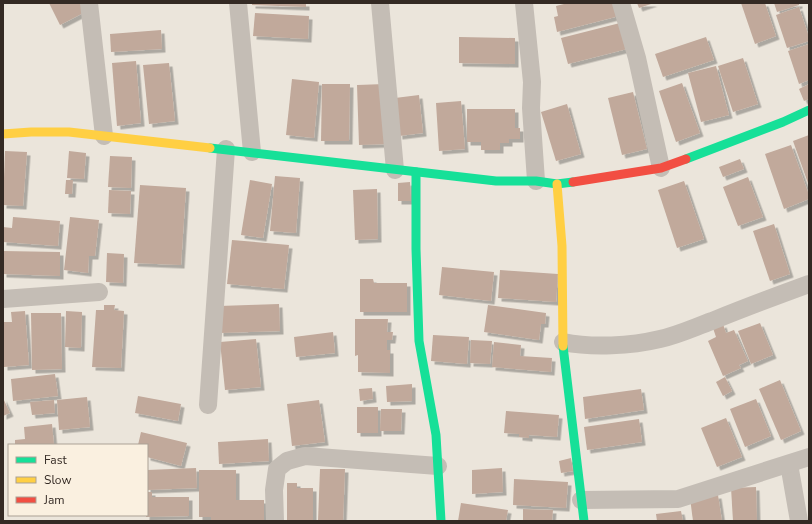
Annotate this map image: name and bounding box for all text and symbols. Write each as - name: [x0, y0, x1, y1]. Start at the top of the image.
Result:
- legend: [8, 444, 148, 516]
- text: Fast: [44, 452, 67, 468]
- text: Slow: [44, 472, 72, 488]
- text: Jam: [43, 492, 65, 508]

